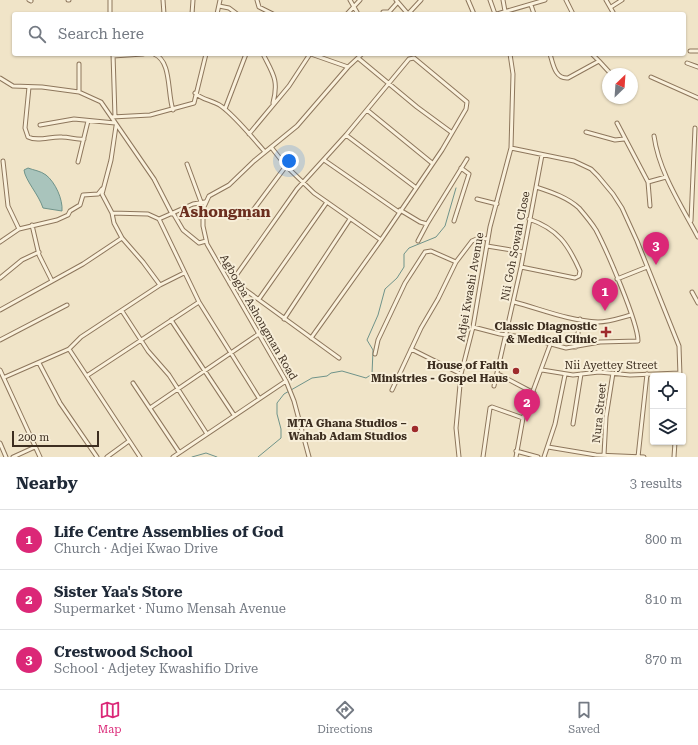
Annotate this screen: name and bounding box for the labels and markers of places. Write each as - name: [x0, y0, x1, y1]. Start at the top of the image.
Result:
- pin: 3: [643, 232, 669, 265]
- pin: 1: [592, 278, 618, 311]
- place label: Classic Diagnostic & Medical Clinic: [495, 320, 598, 346]
- marker: Classic Diagnostic & Medical Clinic: [600, 326, 612, 338]
- place label: House of Faith Ministries - Gospel Haus: [371, 359, 509, 385]
- marker: House of Faith Ministries - Gospel Haus: [511, 366, 521, 376]
- pin: 2: [514, 389, 540, 422]
- place label: MTA Ghana Studios – Wahab Adam Studios: [287, 417, 407, 443]
- marker: MTA Ghana Studios – Wahab Adam Studios: [410, 424, 420, 434]

